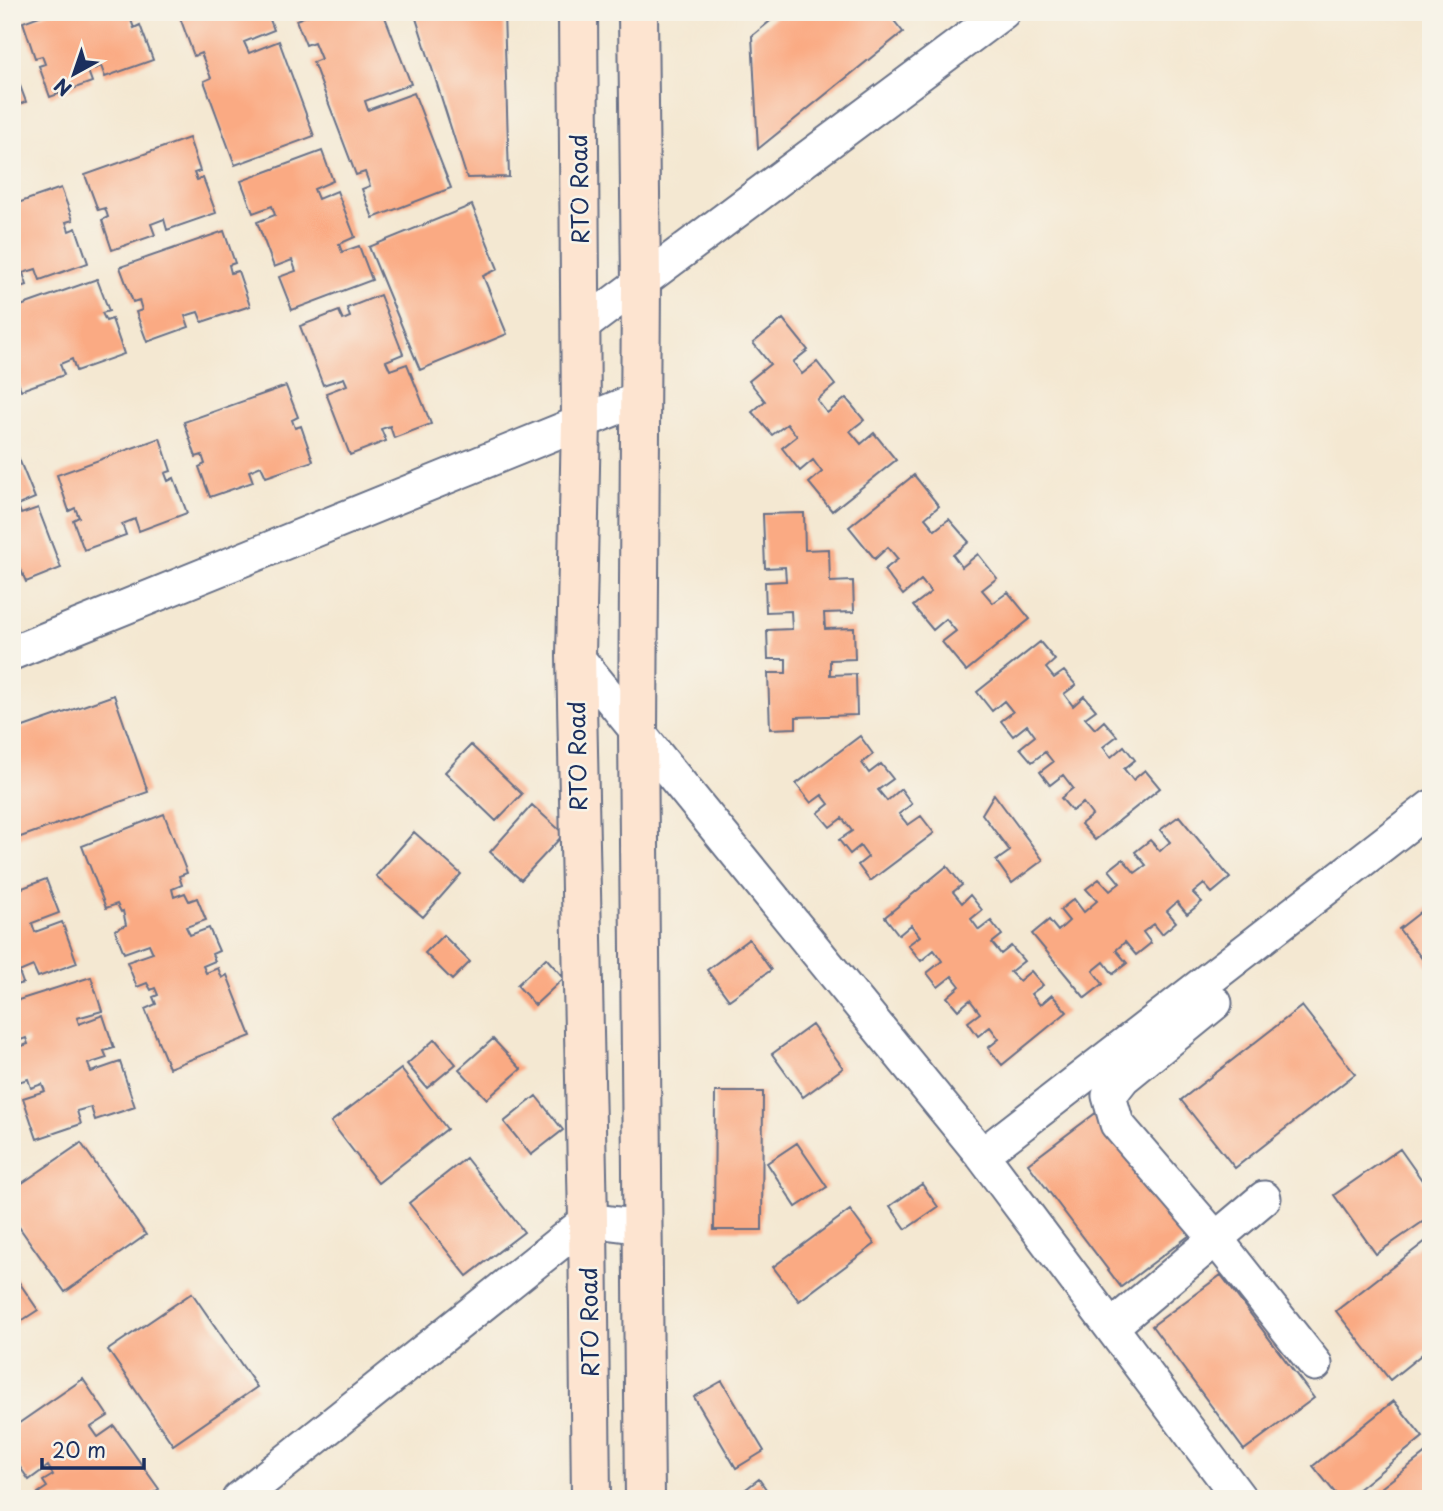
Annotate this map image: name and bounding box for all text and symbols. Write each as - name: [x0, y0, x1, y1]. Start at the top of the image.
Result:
- north arrow: [38, 38, 108, 108]
- text: N: [48, 72, 77, 103]
- street label: RTO Road: [560, 134, 597, 244]
- street label: RTO Road: [558, 701, 595, 811]
- street label: RTO Road: [570, 1267, 607, 1377]
- scale bar: [42, 1427, 144, 1471]
- text: 20 m: [52, 1433, 106, 1465]

